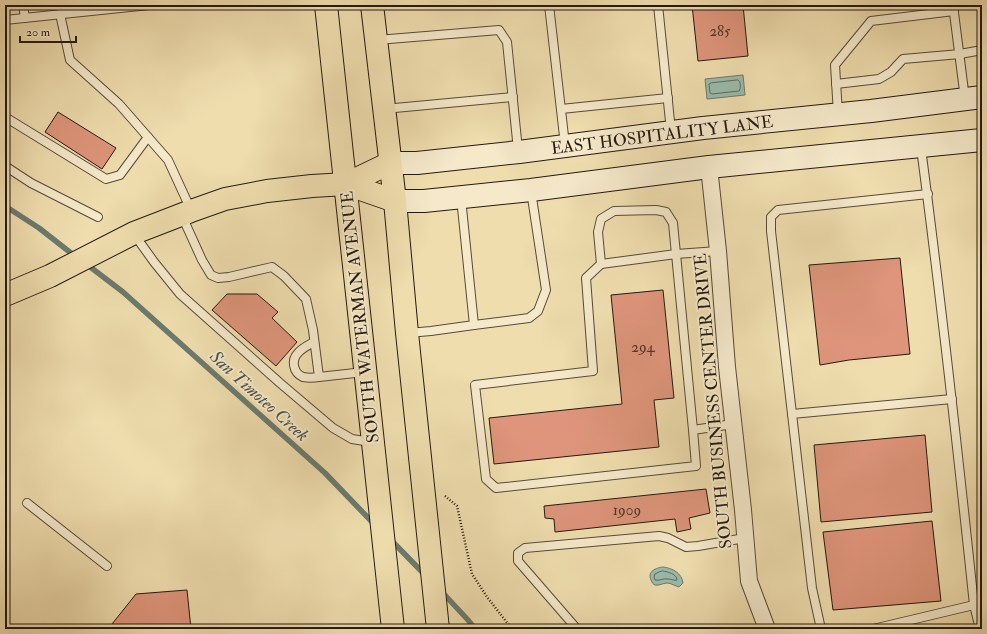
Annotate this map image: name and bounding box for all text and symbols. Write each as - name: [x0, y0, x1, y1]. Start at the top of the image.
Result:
- scale bar: [20, 18, 76, 44]
- house number: 285: [709, 22, 731, 41]
- text: 20 m: [26, 25, 51, 40]
- street label: EAST HOSPITALITY LANE: [550, 111, 774, 159]
- street label: SOUTH WATERMAN AVENUE: [336, 190, 384, 444]
- street label: SOUTH BUSINESS CENTER DRIVE: [690, 252, 736, 550]
- house number: 294: [631, 338, 656, 357]
- water label: San Timoteo Creek: [204, 345, 313, 447]
- house number: 1909: [613, 501, 641, 520]

